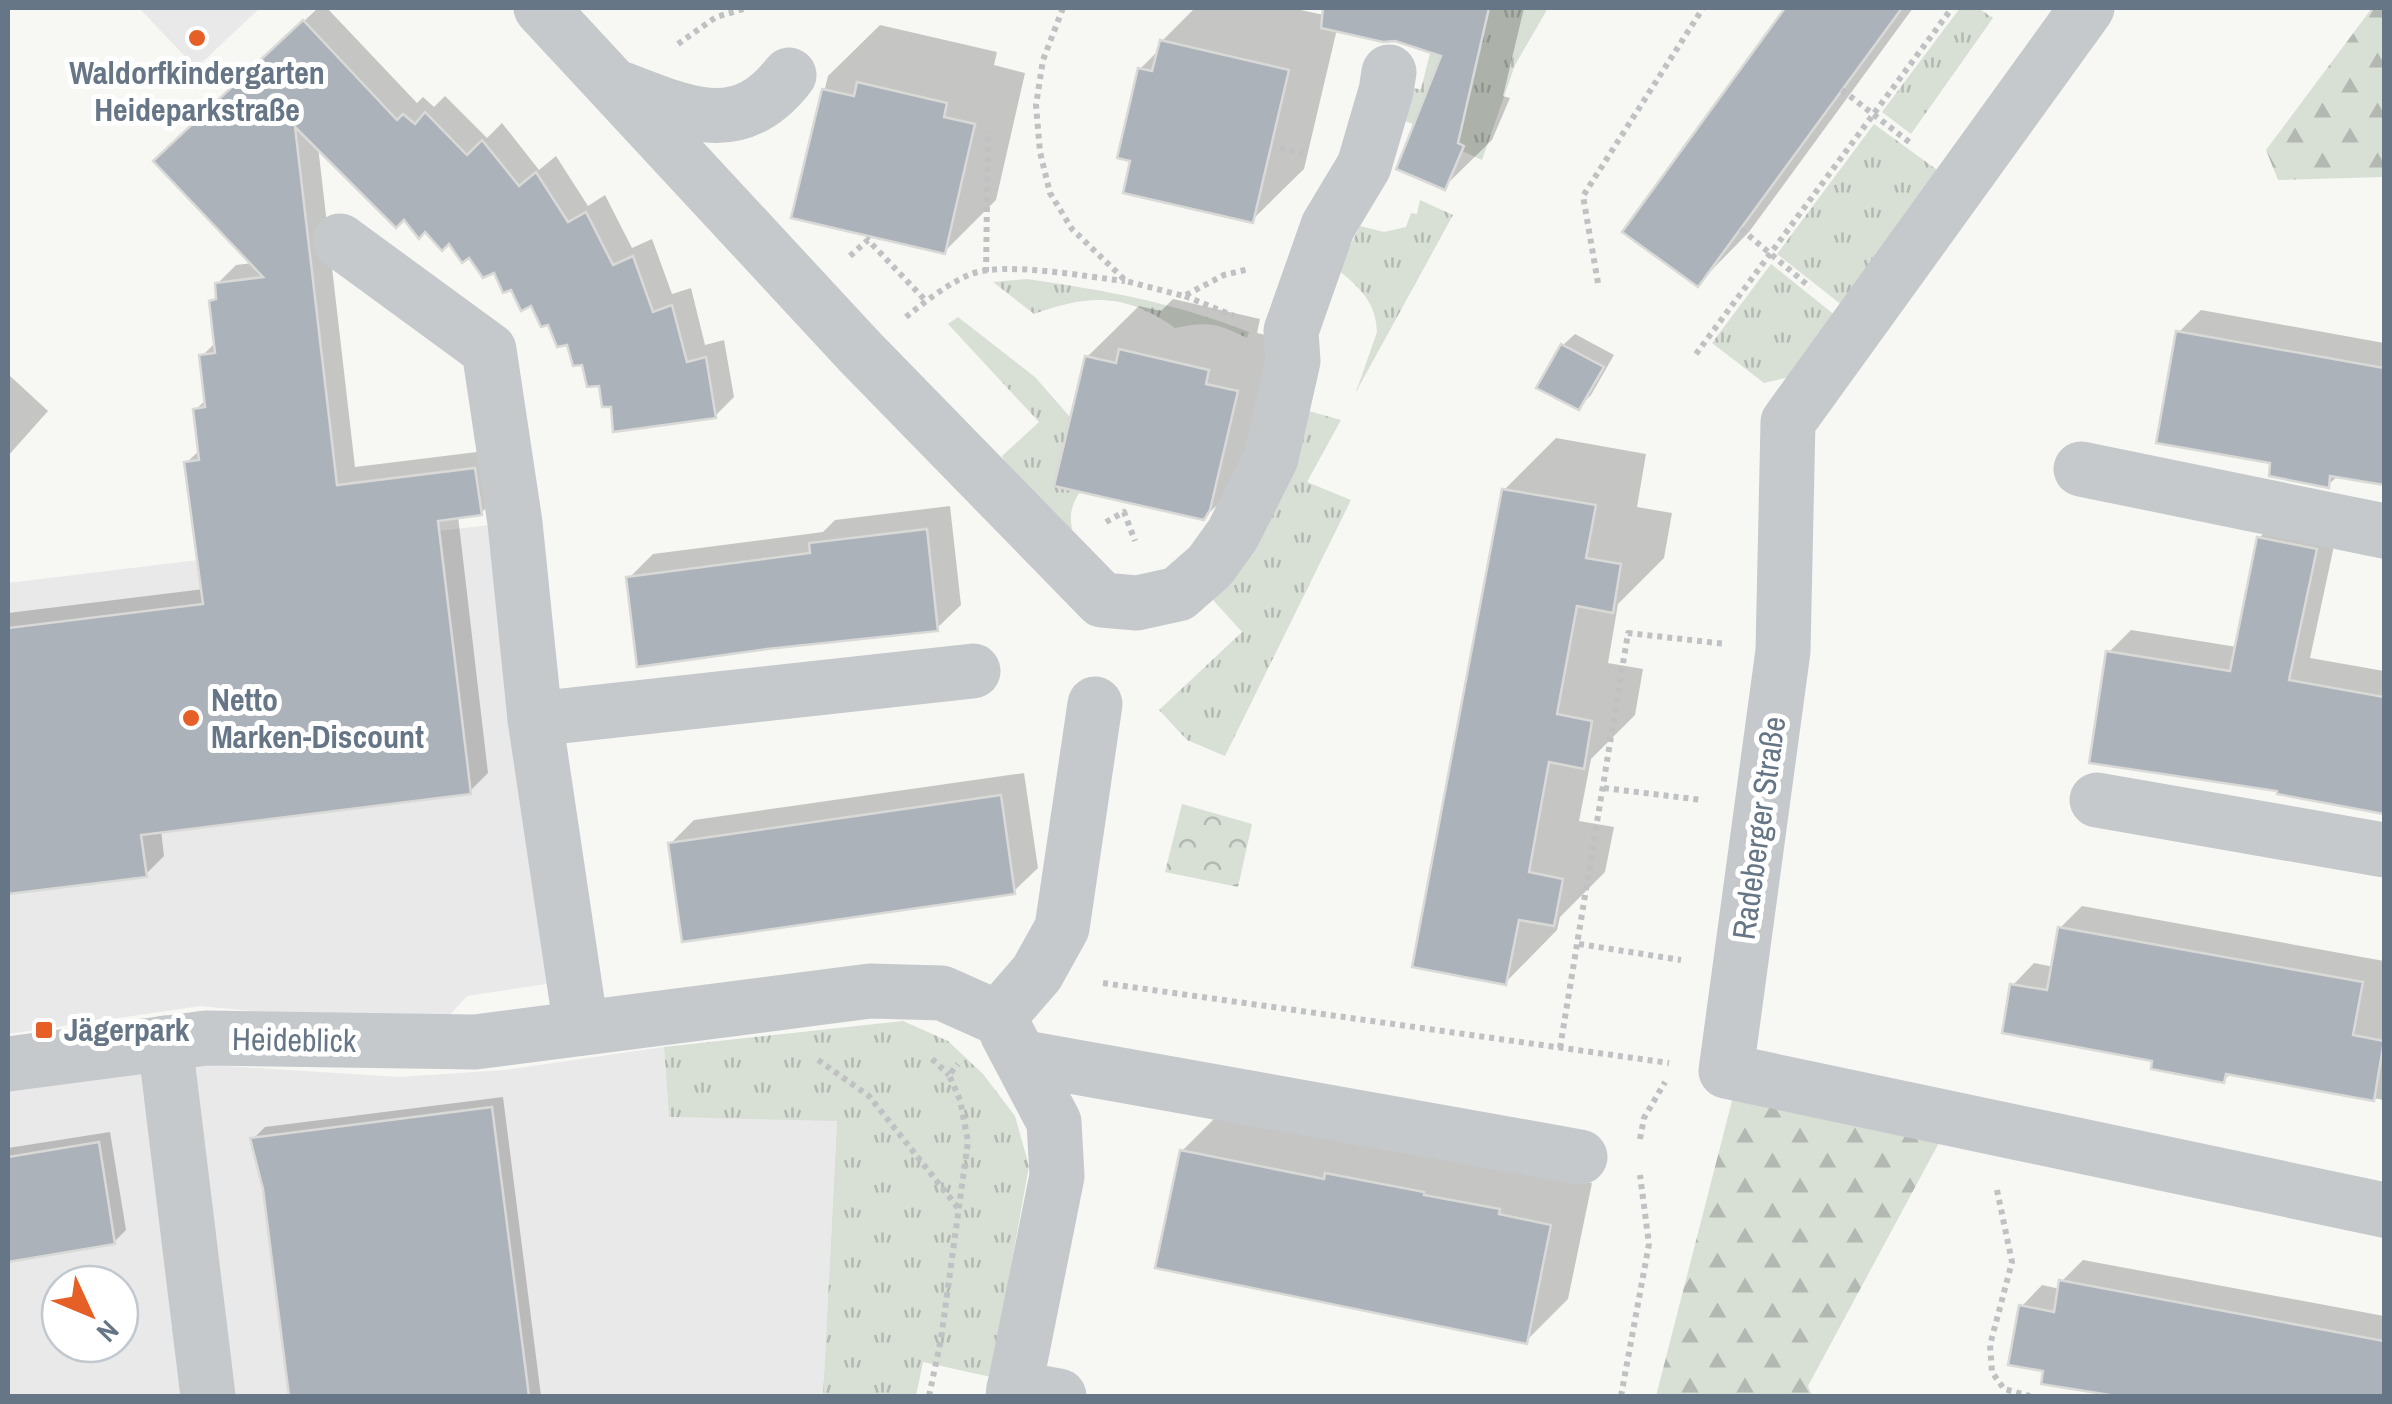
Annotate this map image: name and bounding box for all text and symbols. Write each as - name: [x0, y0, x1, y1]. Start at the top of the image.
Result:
- marker: Waldorfkindergarten Heideparkstraße: [186, 27, 208, 49]
- place label: Waldorfkindergarten Heideparkstraße: [69, 51, 325, 131]
- place label: Netto Marken-Discount: [211, 678, 424, 758]
- marker: Netto Marken-Discount: [180, 707, 202, 729]
- street label: Radeberger Straße: [1722, 714, 1795, 942]
- place label: Jägerpark: [64, 1008, 190, 1051]
- street label: Heideblick: [232, 1017, 357, 1062]
- marker: Jägerpark: [33, 1019, 55, 1041]
- north arrow: [40, 1264, 140, 1364]
- text: N: [89, 1312, 127, 1351]

